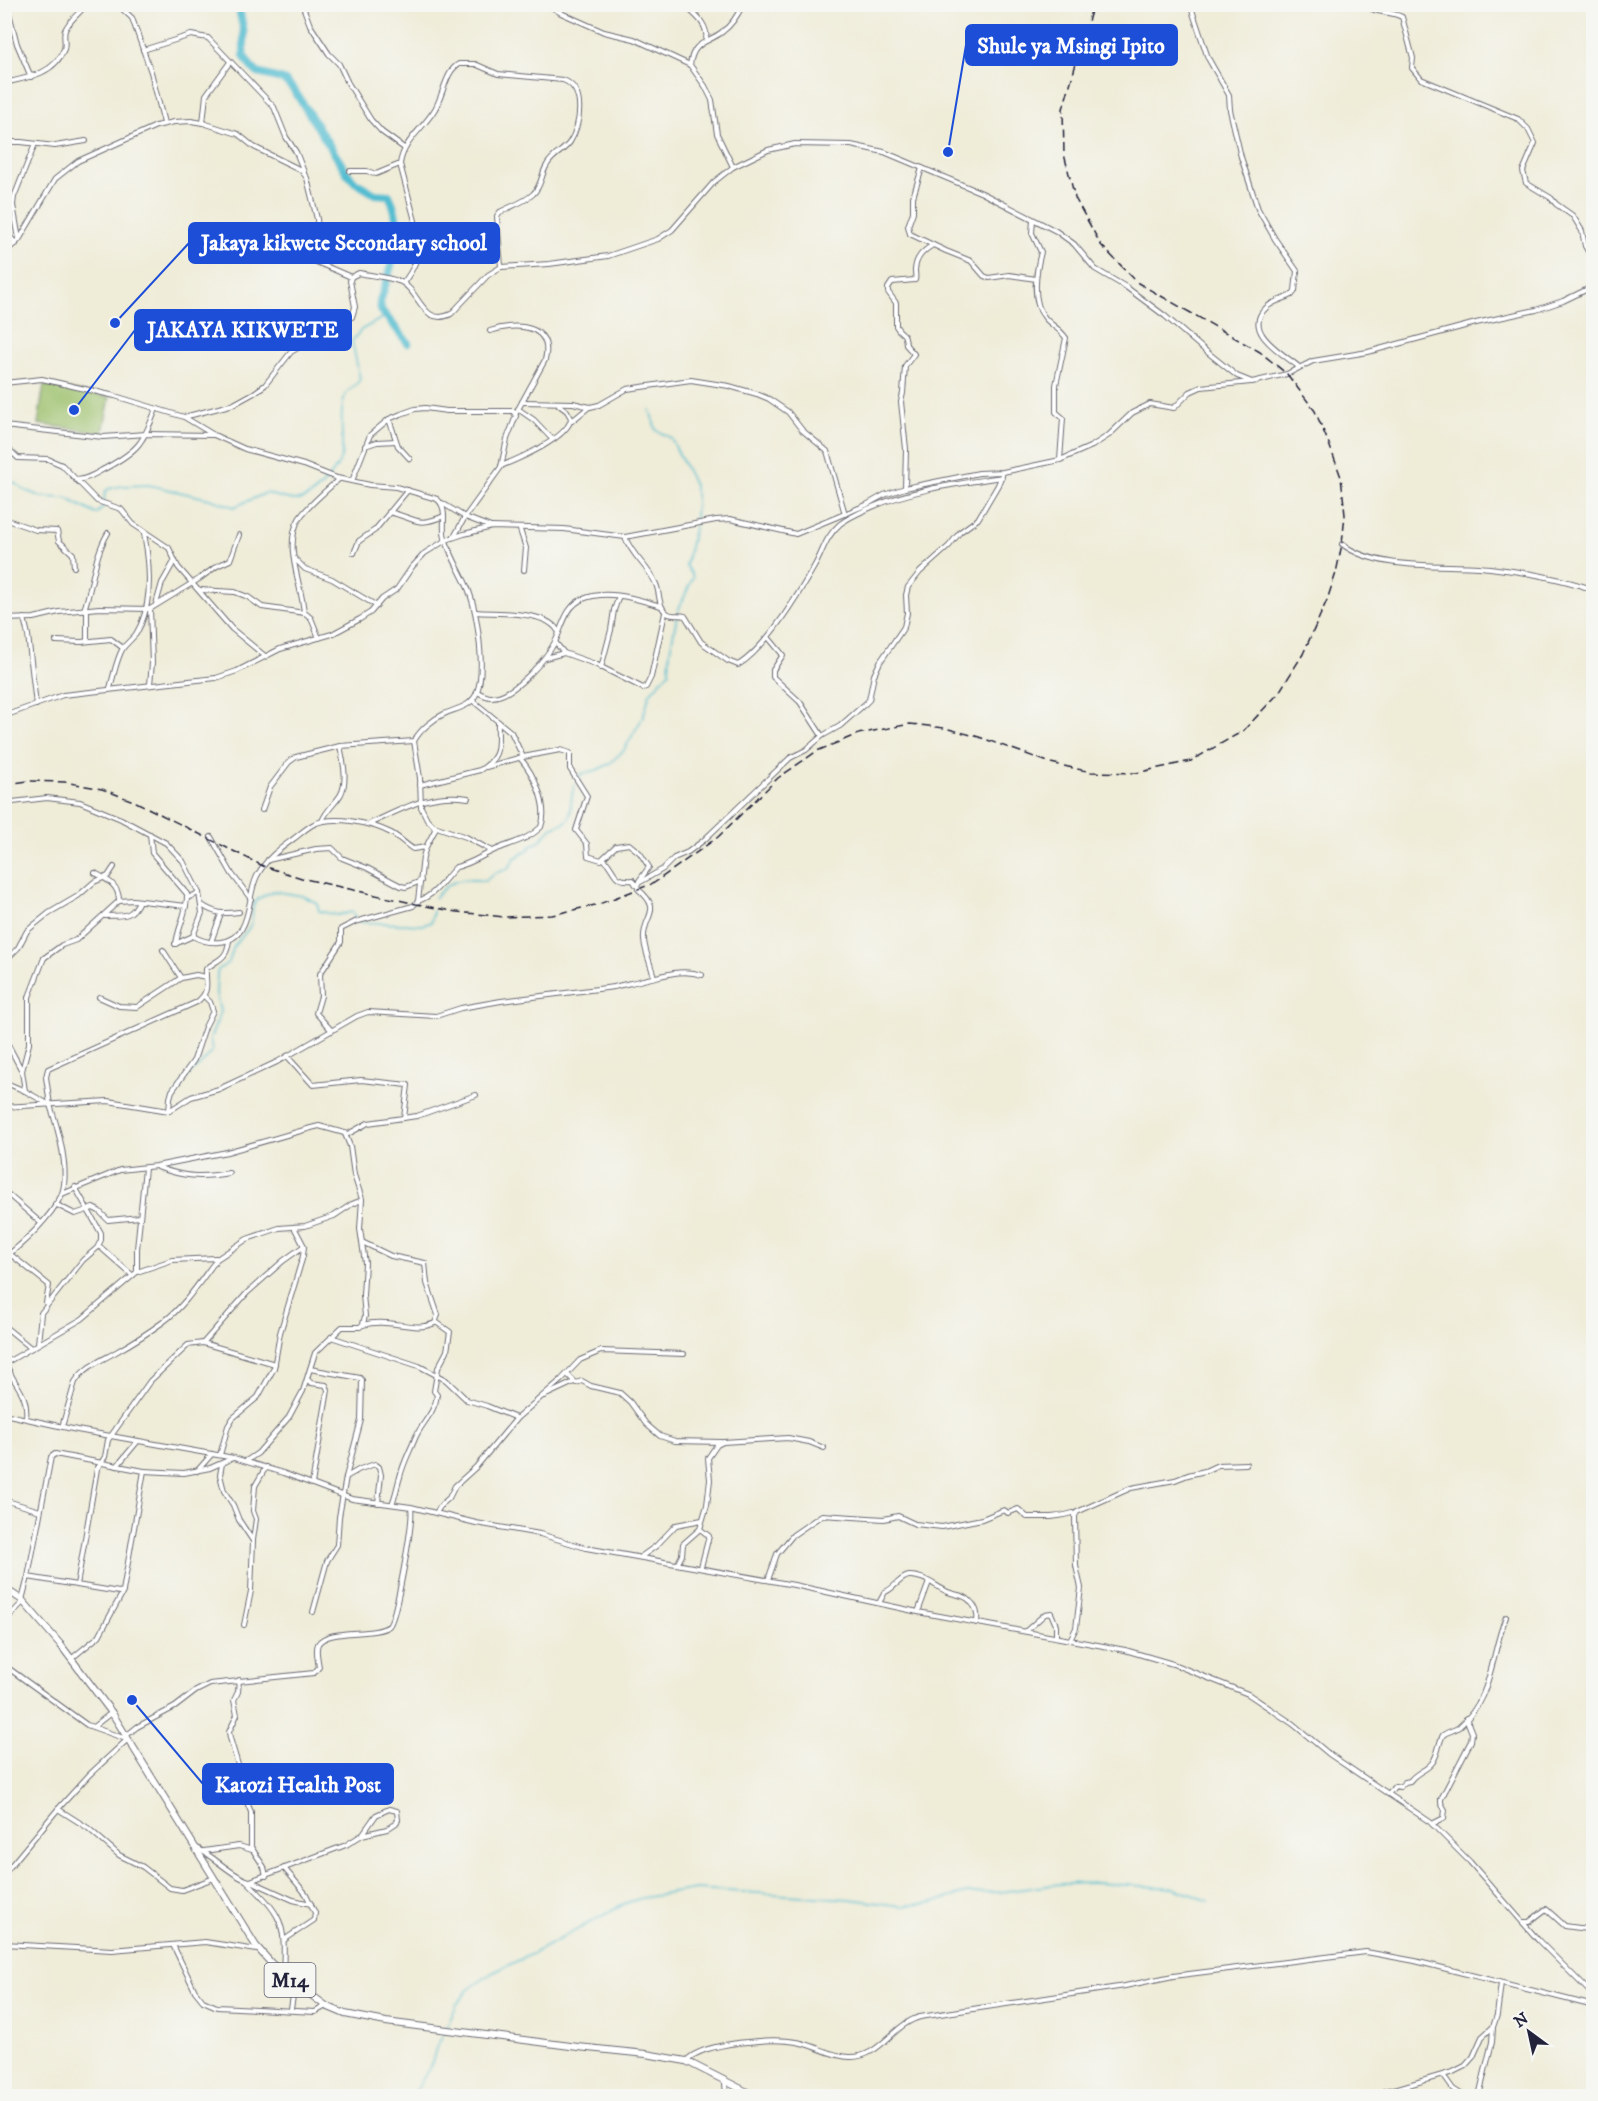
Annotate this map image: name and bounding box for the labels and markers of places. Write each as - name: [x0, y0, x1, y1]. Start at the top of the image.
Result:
- callout: Shule ya Msingi Ipito: [966, 25, 1177, 65]
- callout: Jakaya kikwete Secondary school: [189, 223, 499, 263]
- callout: JAKAYA KIKWETE: [135, 310, 351, 350]
- callout: Katozi Health Post: [203, 1764, 393, 1804]

